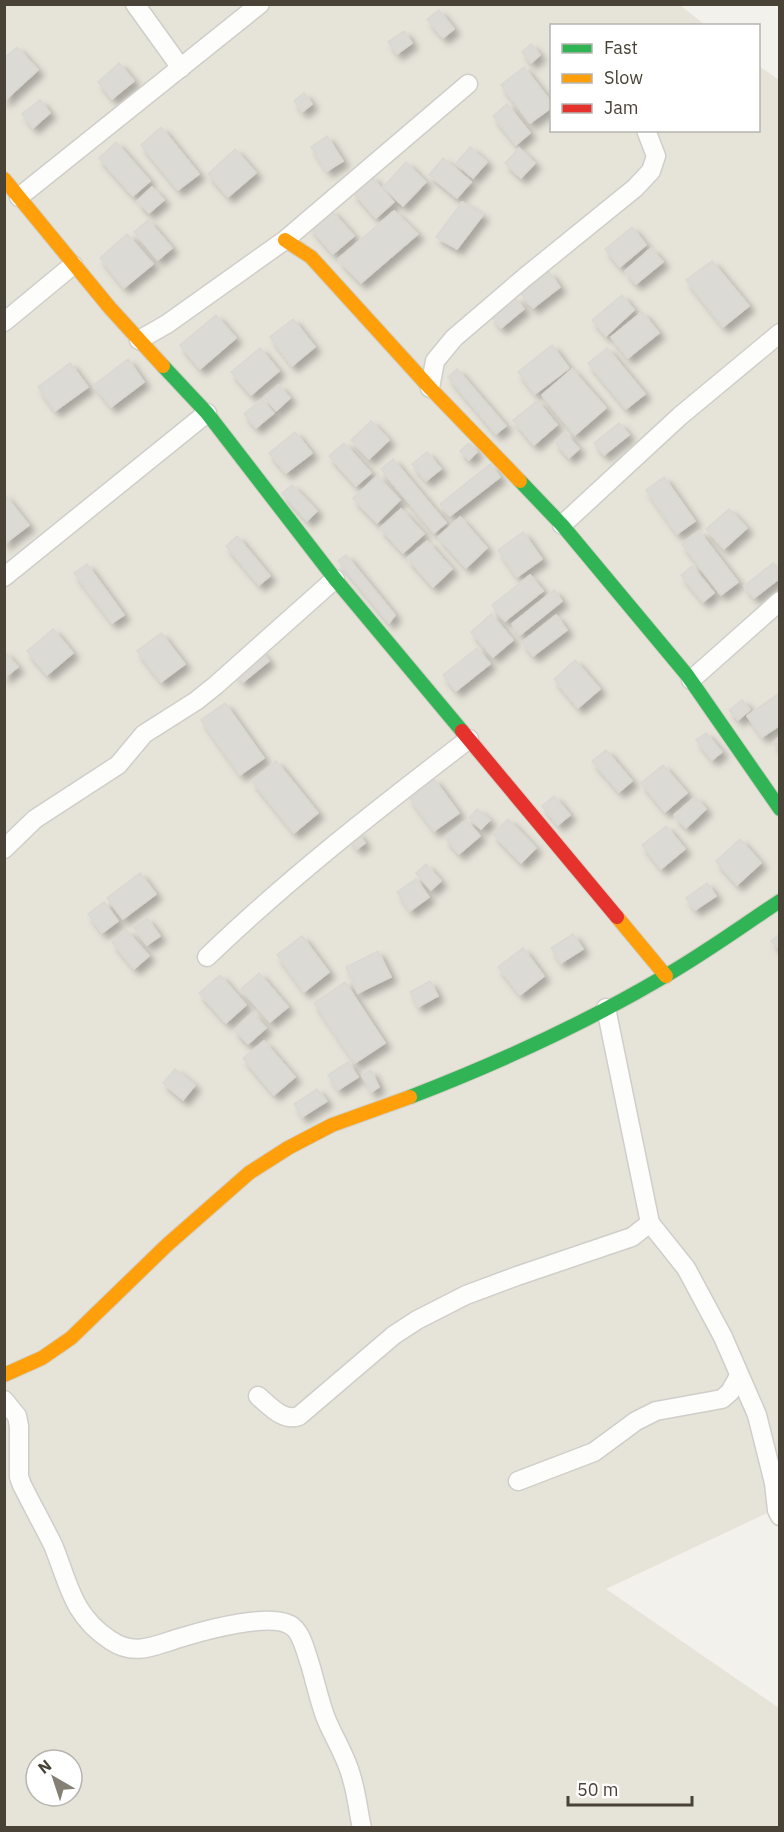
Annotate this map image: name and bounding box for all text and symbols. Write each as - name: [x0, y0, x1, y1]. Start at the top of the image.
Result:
- legend: [550, 24, 760, 132]
- text: Fast: [604, 36, 638, 59]
- text: Slow: [604, 66, 643, 89]
- text: Jam: [604, 96, 639, 119]
- north arrow: [24, 1748, 84, 1808]
- text: N: [34, 1755, 55, 1778]
- scale bar: [568, 1769, 692, 1807]
- text: 50 m: [577, 1778, 619, 1801]

